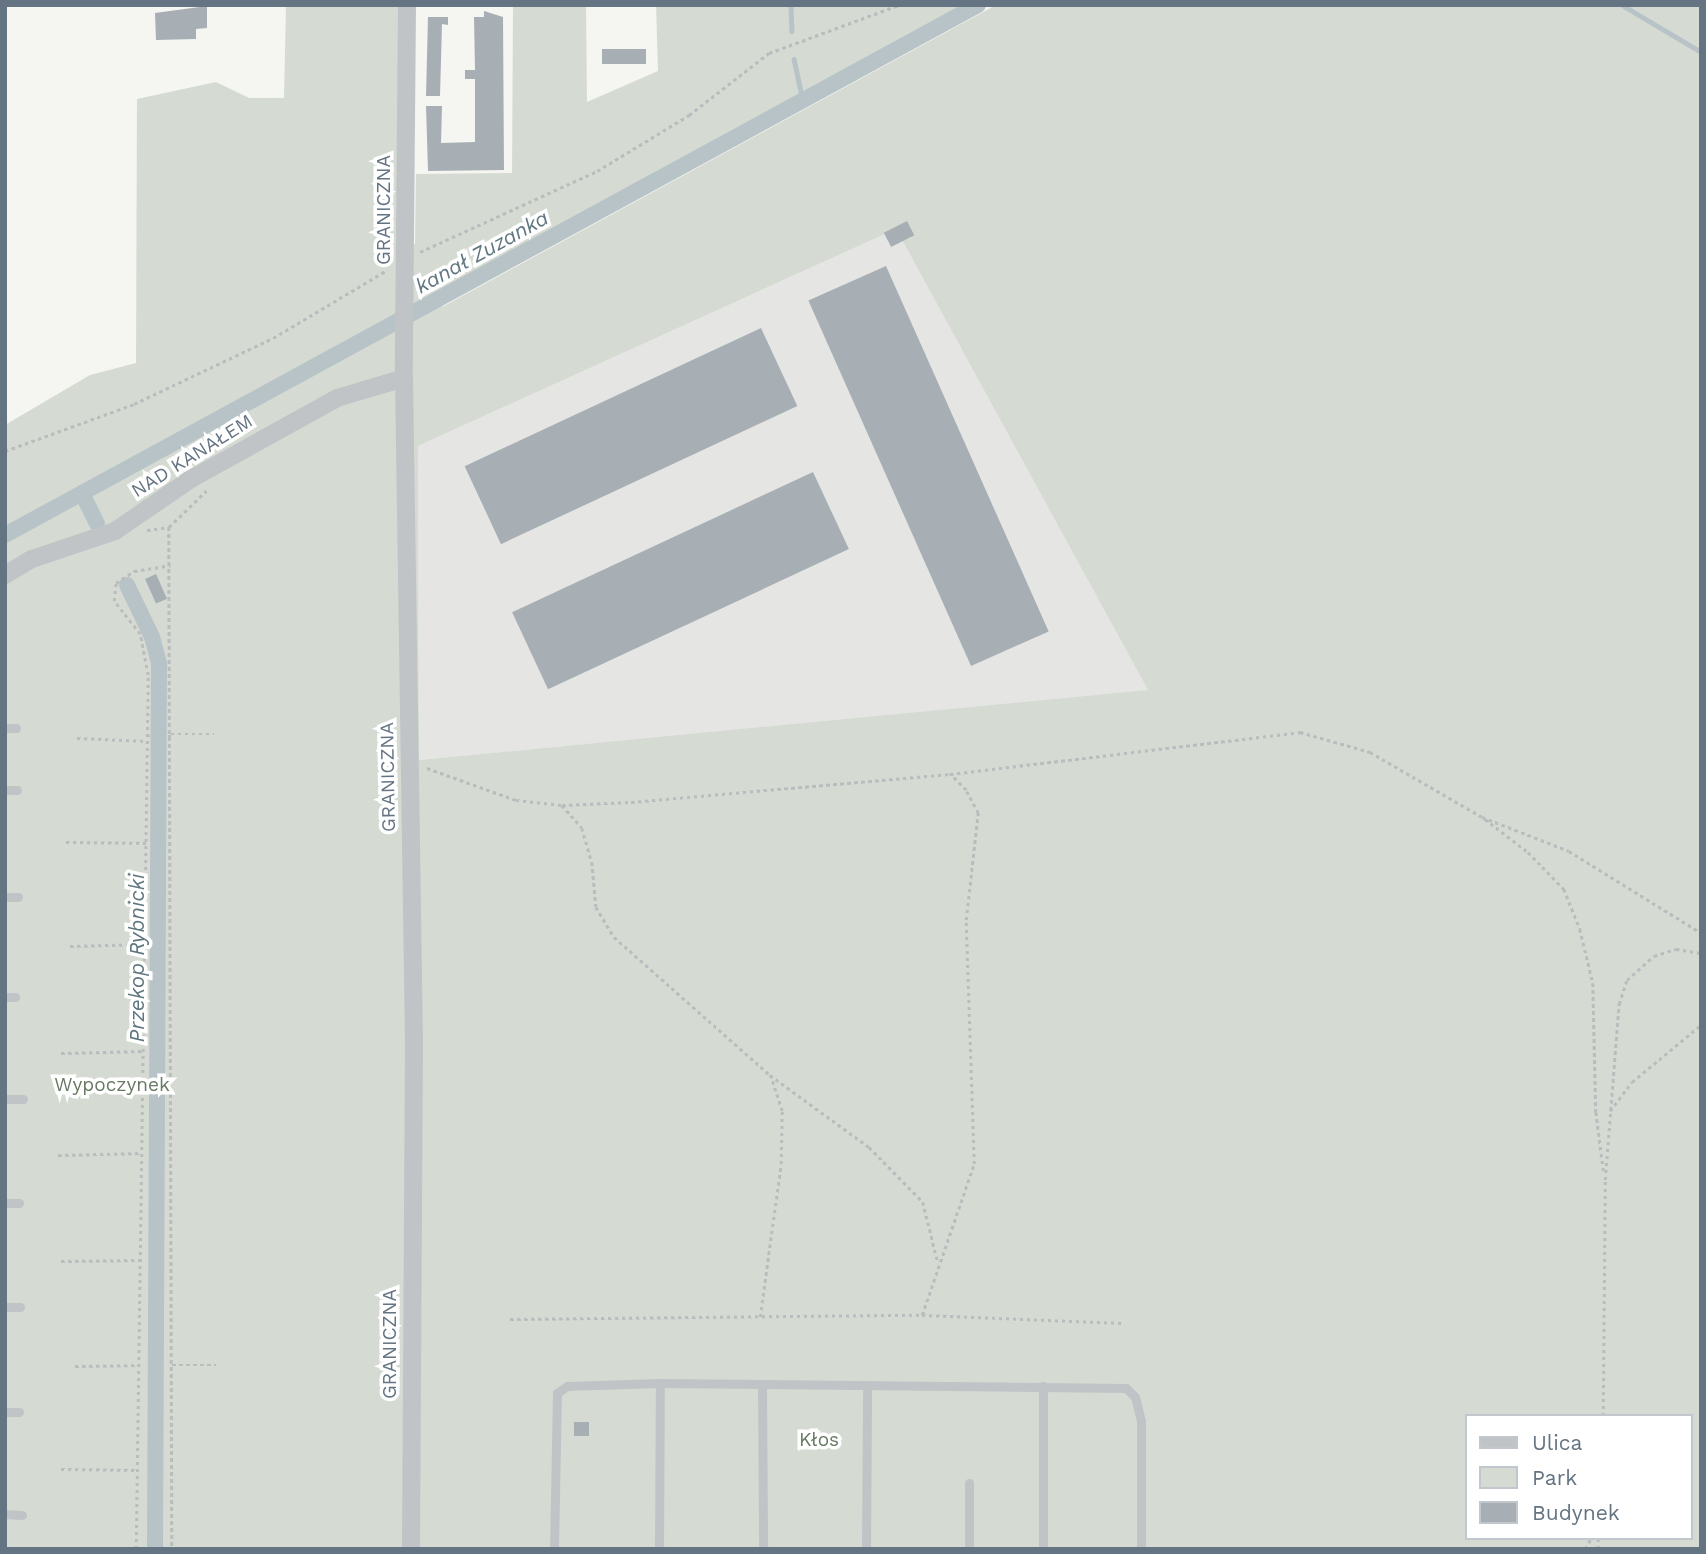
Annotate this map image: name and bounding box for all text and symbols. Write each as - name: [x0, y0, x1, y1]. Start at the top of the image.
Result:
- street label: GRANICZNA: [373, 155, 395, 265]
- water label: kanał Zuzanka: [411, 205, 553, 299]
- street label: NAD KANAŁEM: [127, 410, 257, 502]
- street label: GRANICZNA: [376, 722, 400, 832]
- water label: Przekop Rybnicki: [124, 873, 150, 1043]
- park label: Wypoczynek: [54, 1074, 170, 1096]
- street label: GRANICZNA: [379, 1289, 401, 1399]
- legend: [1464, 1414, 1692, 1540]
- park label: Kłos: [799, 1429, 839, 1451]
- text: Ulica: [1532, 1430, 1582, 1455]
- text: Park: [1532, 1465, 1577, 1490]
- text: Budynek: [1532, 1500, 1620, 1525]

